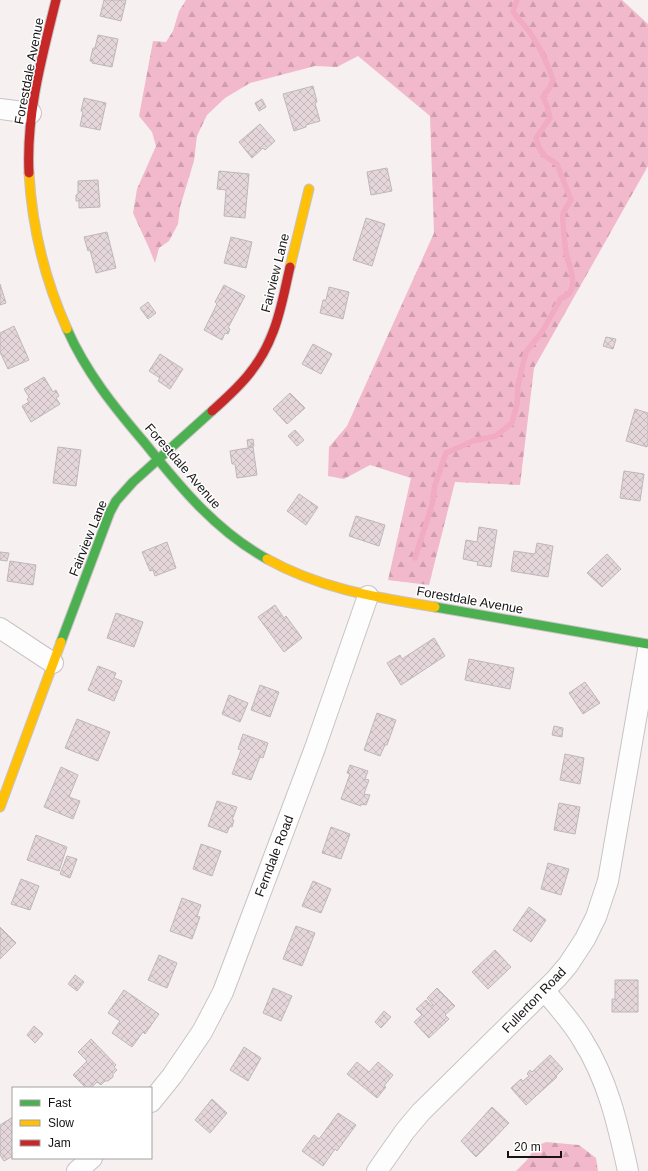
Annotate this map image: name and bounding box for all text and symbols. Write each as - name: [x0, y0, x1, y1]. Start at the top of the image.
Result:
- street label: Forestdale Avenue: [11, 16, 47, 126]
- street label: Fairview Lane: [258, 232, 292, 314]
- street label: Forestdale Avenue: [142, 420, 224, 512]
- street label: Fairview Lane: [66, 498, 110, 578]
- street label: Forestdale Avenue: [415, 583, 525, 617]
- street label: Ferndale Road: [252, 813, 296, 899]
- street label: Fullerton Road: [499, 964, 569, 1036]
- legend: [12, 1087, 152, 1159]
- text: Fast: [48, 1096, 72, 1110]
- text: Slow: [48, 1116, 74, 1130]
- scale bar: [508, 1133, 561, 1159]
- text: Jam: [48, 1136, 71, 1150]
- text: 20 m: [514, 1140, 541, 1154]

